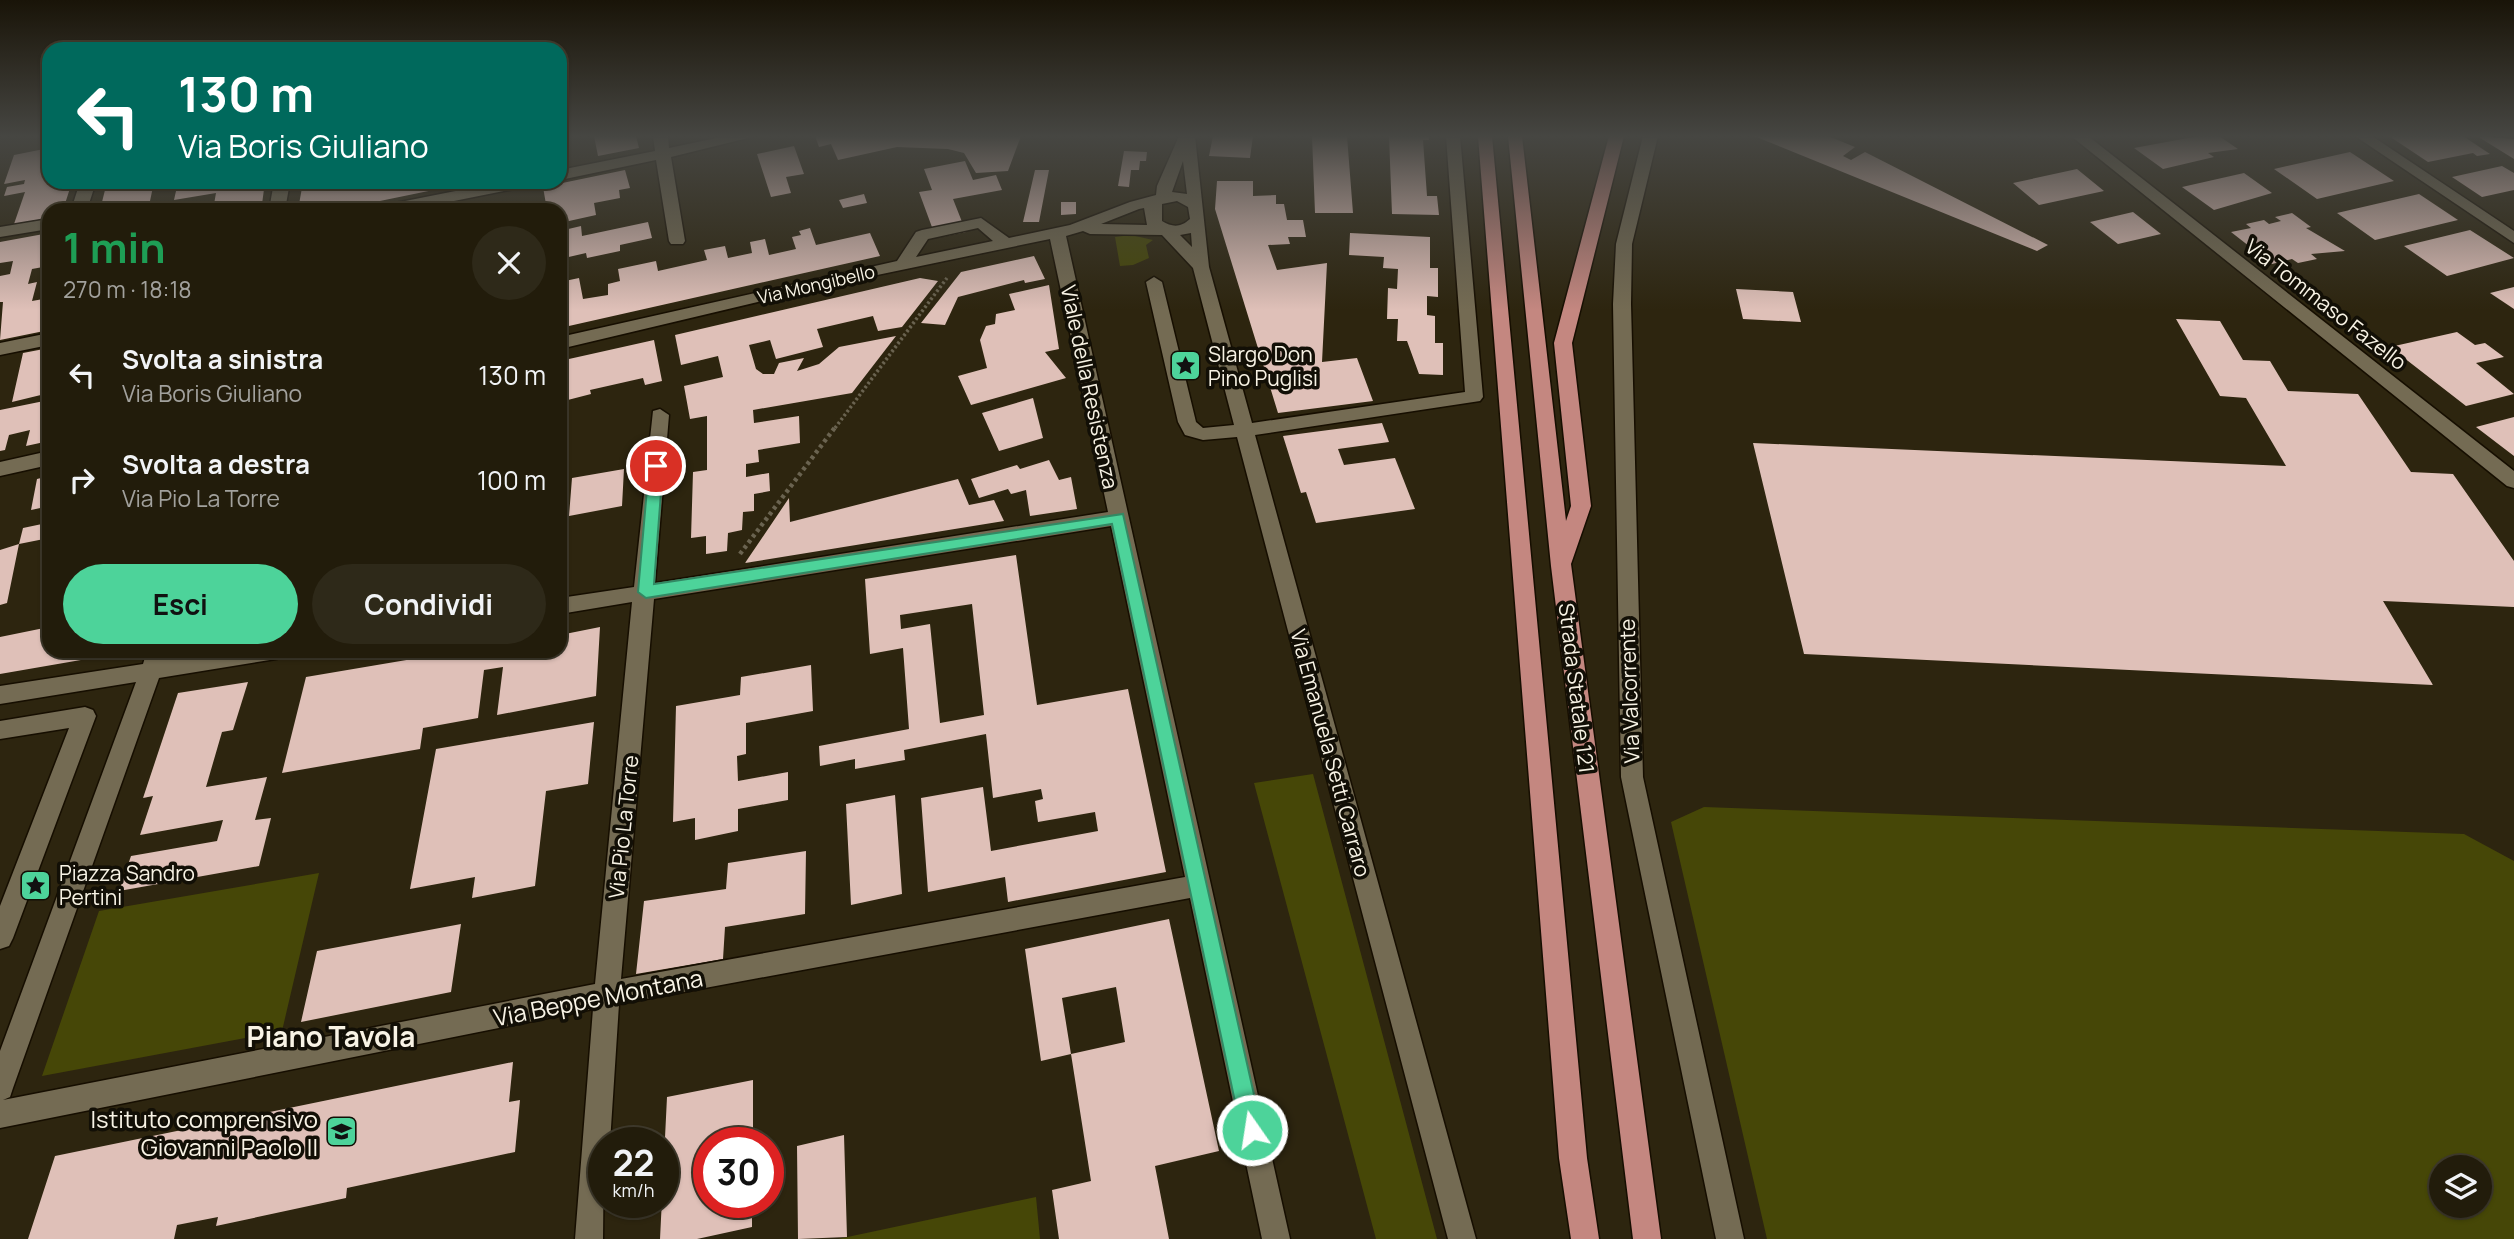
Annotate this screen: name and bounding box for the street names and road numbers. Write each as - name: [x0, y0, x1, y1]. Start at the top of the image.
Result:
- street label: Via Tommaso Fazello: [2239, 232, 2413, 376]
- street label: Via Mongibello: [755, 259, 877, 309]
- street label: Viale della Resistenza: [1055, 283, 1125, 491]
- street label: Strada Statale 121: [1553, 601, 1601, 775]
- street label: Via Valcorrente: [1612, 618, 1646, 764]
- street label: Via Emanuela Setti Carraro: [1284, 626, 1378, 880]
- street label: Via Pio La Torre: [602, 754, 644, 900]
- street label: Via Beppe Montana: [491, 961, 705, 1033]

